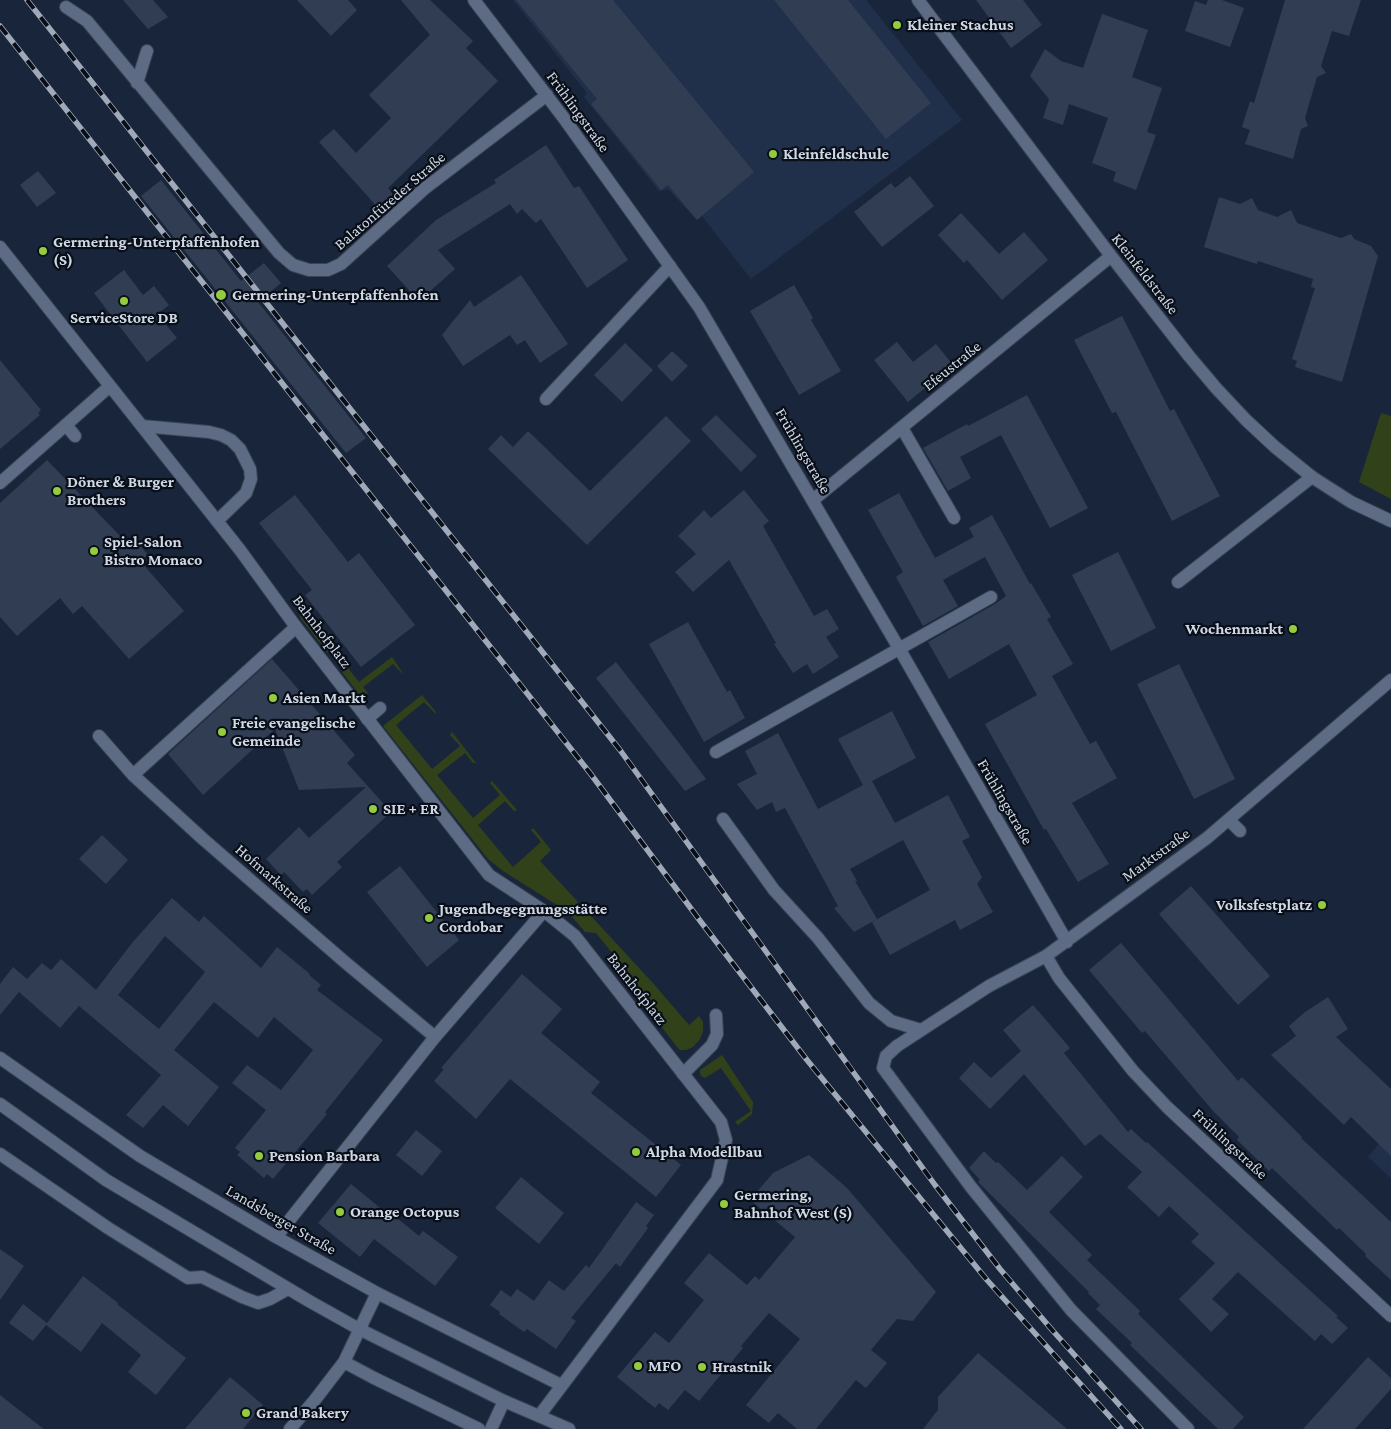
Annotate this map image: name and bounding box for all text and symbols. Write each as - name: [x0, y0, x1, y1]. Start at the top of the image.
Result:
- place label: Kleiner Stachus: [907, 15, 1013, 35]
- marker: Kleiner Stachus: [891, 19, 903, 31]
- street label: Frühlingstraße: [542, 68, 614, 156]
- place label: Kleinfeldschule: [783, 144, 889, 164]
- street label: Balatonfüreder Straße: [331, 148, 449, 254]
- marker: Kleinfeldschule: [767, 148, 779, 160]
- street label: Kleinfeldstraße: [1107, 230, 1183, 318]
- place label: Germering-Unterpfaffenhofen (S): [53, 232, 260, 270]
- marker: Germering-Unterpfaffenhofen (S): [37, 245, 49, 257]
- place label: Germering-Unterpfaffenhofen: [232, 285, 439, 305]
- marker: Germering-Unterpfaffenhofen: [214, 288, 228, 302]
- marker: ServiceStore DB: [118, 295, 130, 307]
- place label: ServiceStore DB: [70, 308, 178, 328]
- street label: Efeustraße: [919, 337, 985, 395]
- street label: Frühlingstraße: [771, 405, 835, 497]
- place label: Döner & Burger Brothers: [67, 472, 174, 510]
- marker: Döner & Burger Brothers: [51, 485, 63, 497]
- place label: Spiel-Salon Bistro Monaco: [104, 532, 202, 570]
- marker: Spiel-Salon Bistro Monaco: [88, 545, 100, 557]
- street label: Bahnhofplatz: [288, 592, 356, 672]
- place label: Wochenmarkt: [1185, 619, 1283, 639]
- marker: Wochenmarkt: [1287, 623, 1299, 635]
- place label: Asien Markt: [283, 688, 366, 708]
- marker: Asien Markt: [267, 692, 279, 704]
- place label: Freie evangelische Gemeinde: [232, 713, 356, 751]
- marker: Freie evangelische Gemeinde: [216, 726, 228, 738]
- street label: Frühlingstraße: [973, 756, 1037, 848]
- place label: SIE + ER: [383, 799, 439, 819]
- marker: SIE + ER: [367, 803, 379, 815]
- street label: Marktstraße: [1118, 824, 1194, 886]
- street label: Hofmarkstraße: [231, 840, 317, 918]
- place label: Volksfestplatz: [1216, 895, 1312, 915]
- place label: Jugendbegegnungsstätte Cordobar: [439, 899, 607, 937]
- marker: Volksfestplatz: [1316, 899, 1328, 911]
- marker: Jugendbegegnungsstätte Cordobar: [423, 912, 435, 924]
- street label: Bahnhofplatz: [603, 949, 671, 1029]
- street label: Frühlingstraße: [1189, 1104, 1271, 1184]
- place label: Alpha Modellbau: [646, 1142, 762, 1162]
- place label: Pension Barbara: [269, 1146, 380, 1166]
- marker: Alpha Modellbau: [630, 1146, 642, 1158]
- marker: Pension Barbara: [253, 1150, 265, 1162]
- street label: Landsberger Straße: [222, 1181, 340, 1259]
- place label: Germering, Bahnhof West (S): [734, 1185, 853, 1223]
- marker: Germering, Bahnhof West (S): [718, 1198, 730, 1210]
- place label: Orange Octopus: [350, 1202, 459, 1222]
- marker: Orange Octopus: [334, 1206, 346, 1218]
- place label: MFO: [648, 1356, 681, 1376]
- place label: Hrastnik: [712, 1357, 772, 1377]
- marker: MFO: [632, 1360, 644, 1372]
- marker: Hrastnik: [696, 1361, 708, 1373]
- place label: Grand Bakery: [256, 1403, 349, 1423]
- marker: Grand Bakery: [240, 1407, 252, 1419]

